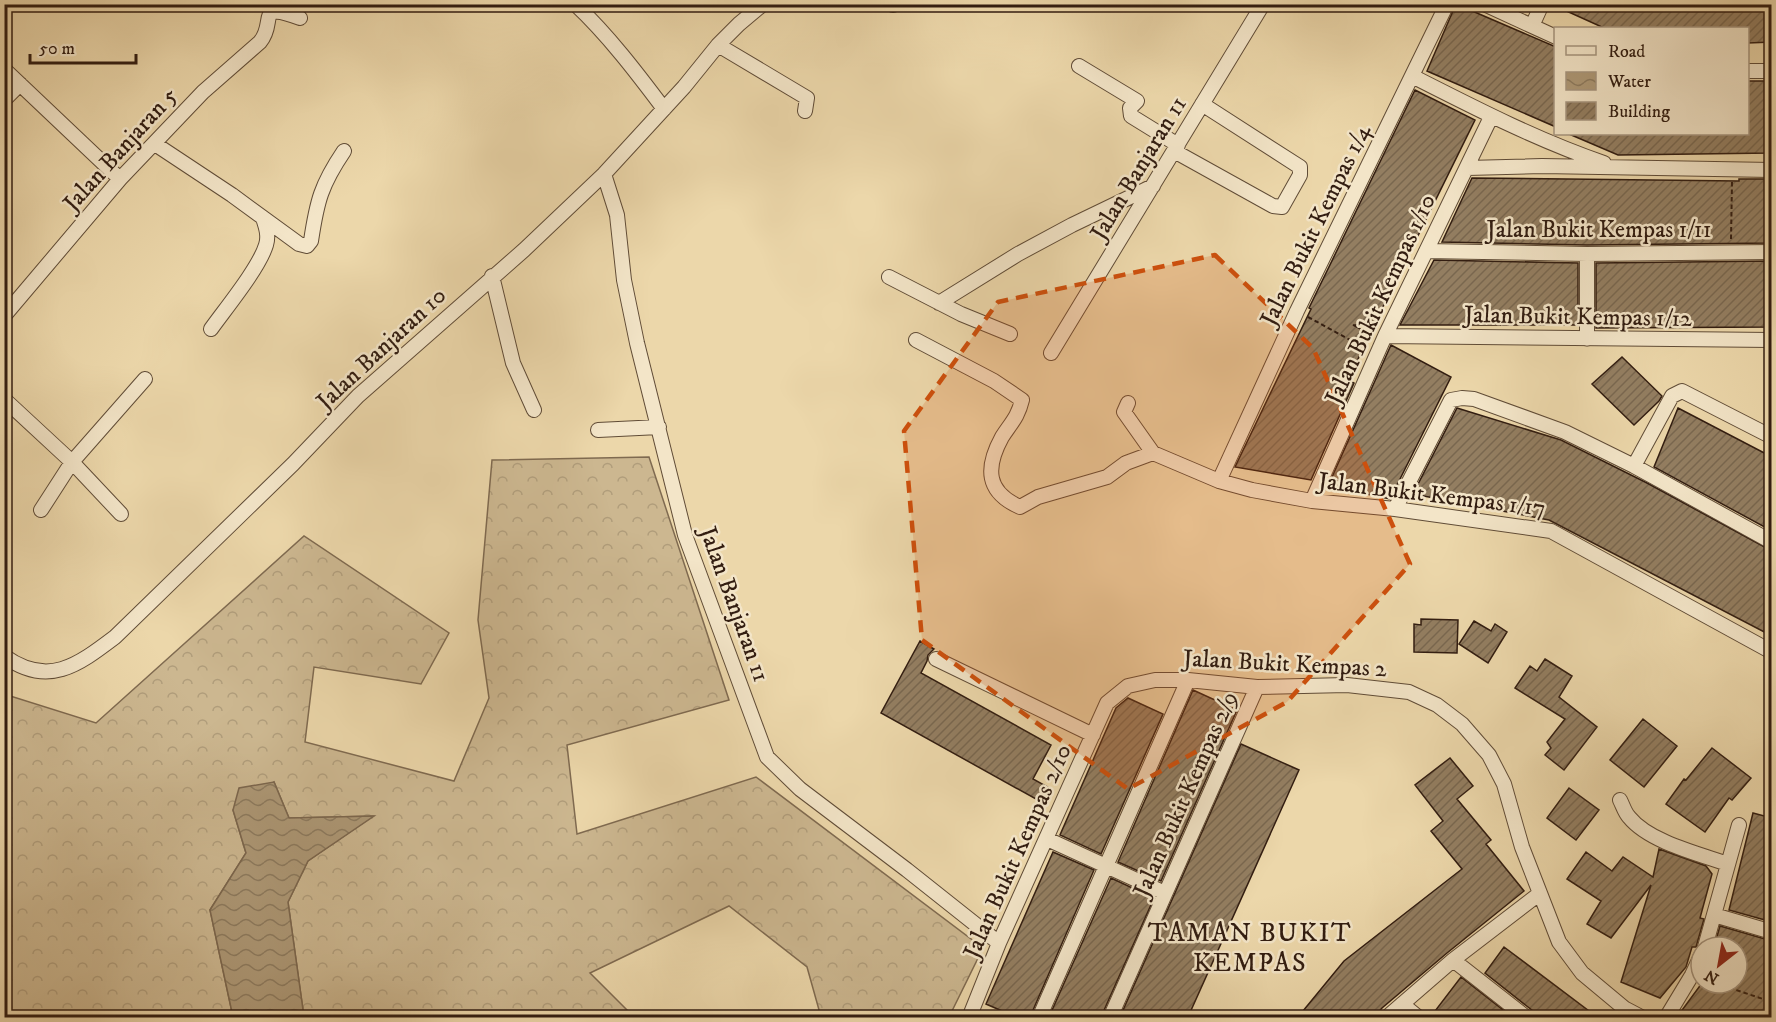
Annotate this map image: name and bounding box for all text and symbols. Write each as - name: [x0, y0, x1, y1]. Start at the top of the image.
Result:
- scale bar: [30, 27, 136, 65]
- legend: [1554, 27, 1749, 135]
- text: 50 m: [39, 38, 75, 60]
- text: Road: [1608, 41, 1645, 63]
- text: Water: [1607, 71, 1651, 93]
- street label: Jalan Banjaran 5: [56, 81, 184, 220]
- street label: Jalan Banjaran 11: [1083, 91, 1194, 248]
- text: Building: [1608, 101, 1670, 123]
- street label: Jalan Bukit Kempas 1/4: [1253, 119, 1378, 333]
- street label: Jalan Bukit Kempas 1/10: [1318, 189, 1443, 411]
- street label: Jalan Bukit Kempas 1/11: [1485, 215, 1711, 245]
- street label: Jalan Banjaran 10: [309, 281, 453, 418]
- street label: Jalan Bukit Kempas 1/12: [1462, 300, 1692, 334]
- street label: Jalan Bukit Kempas 1/17: [1315, 466, 1547, 524]
- street label: Jalan Banjaran 11: [691, 521, 776, 686]
- street label: Jalan Bukit Kempas 2: [1180, 644, 1388, 684]
- street label: Jalan Bukit Kempas 2/9: [1126, 687, 1245, 904]
- street label: Jalan Bukit Kempas 2/10: [956, 739, 1079, 965]
- district label: TAMAN BUKIT KEMPAS: [1148, 917, 1352, 980]
- north arrow: [1689, 935, 1749, 995]
- text: N: [1701, 965, 1723, 989]

